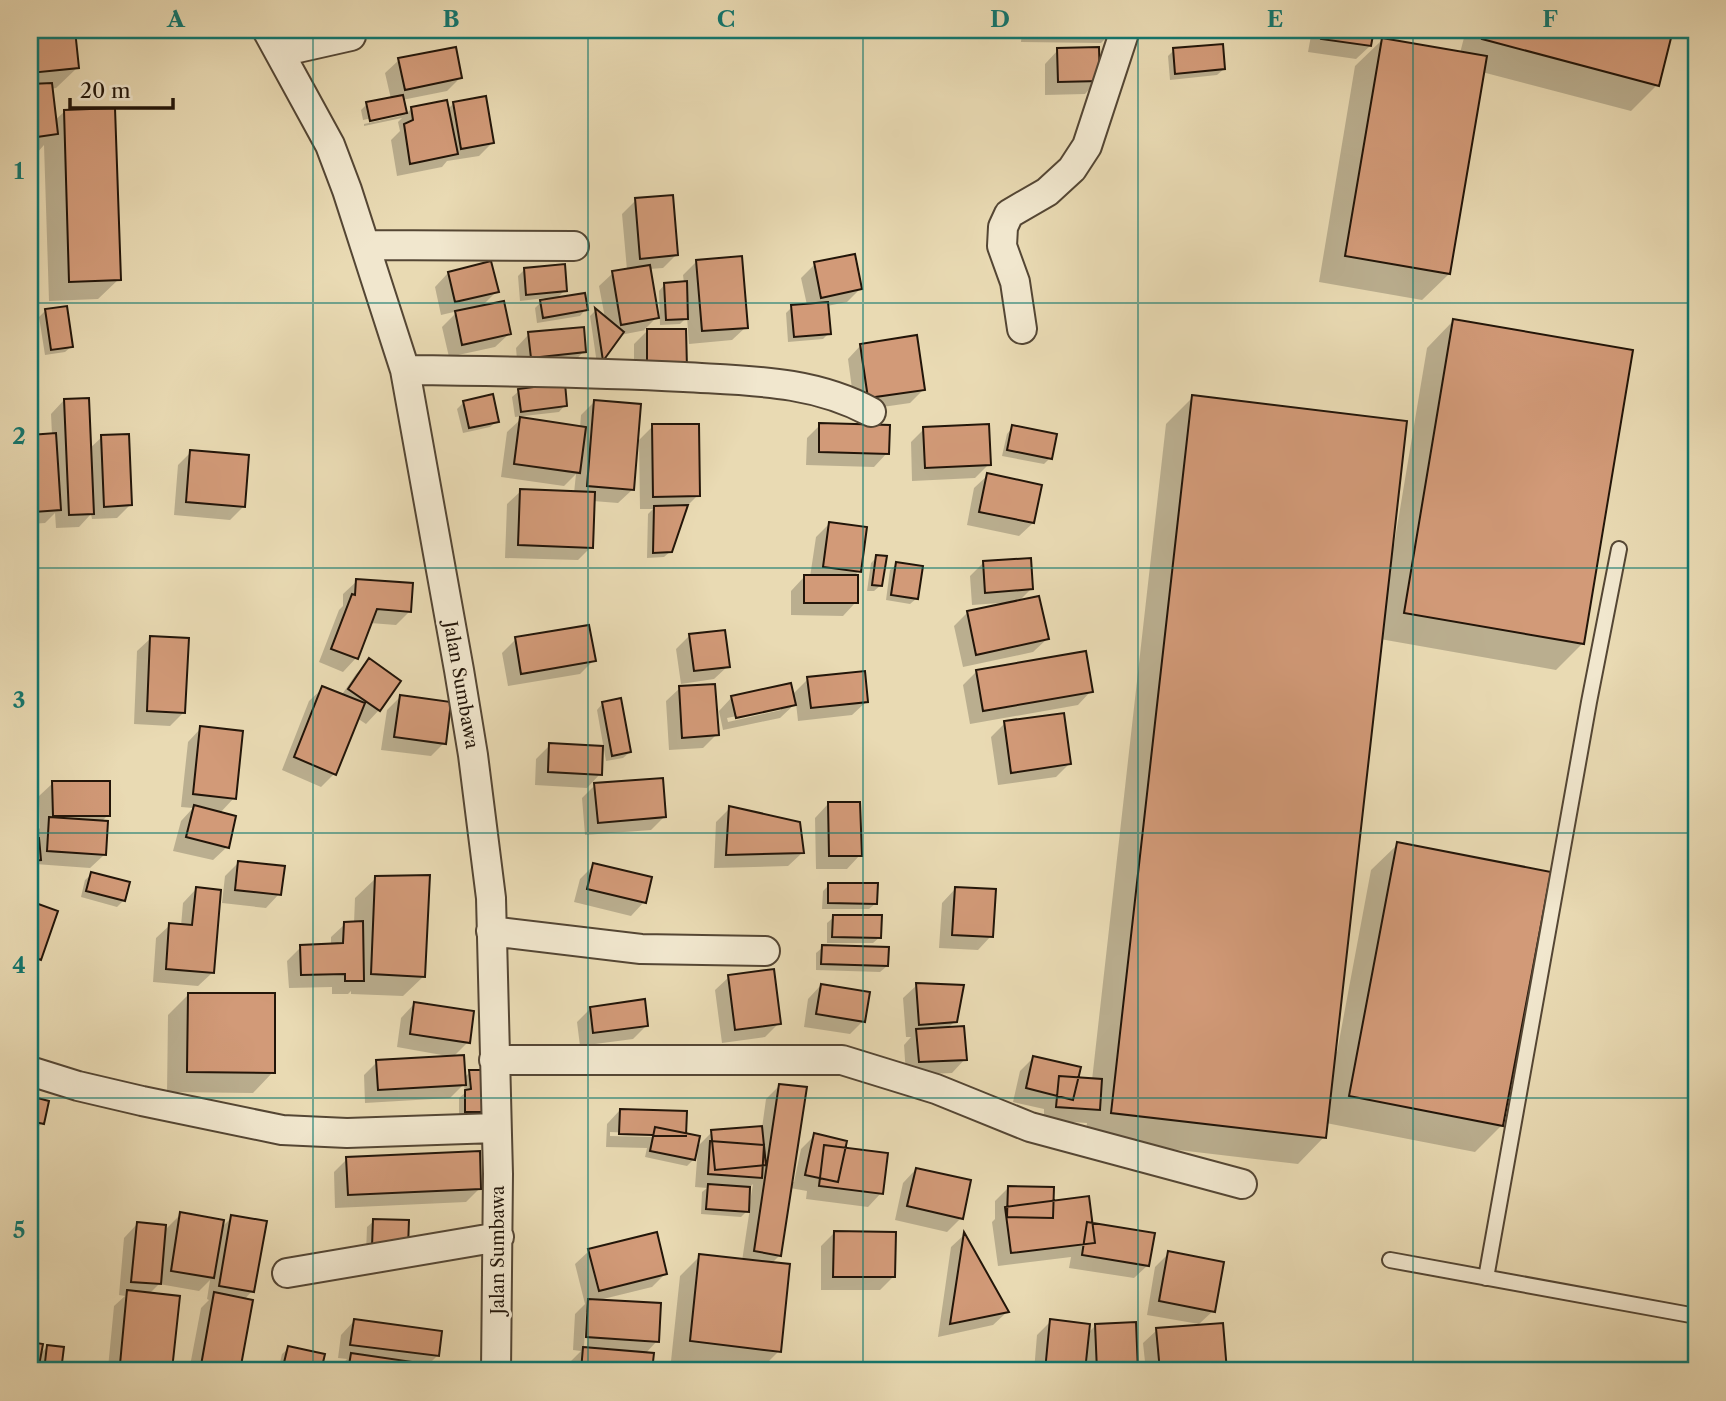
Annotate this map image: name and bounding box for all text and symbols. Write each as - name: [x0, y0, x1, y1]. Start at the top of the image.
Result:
- text: A: [166, 5, 186, 33]
- text: B: [442, 5, 460, 33]
- text: C: [717, 5, 735, 33]
- text: D: [990, 5, 1010, 33]
- text: E: [1267, 5, 1283, 33]
- text: F: [1542, 5, 1558, 33]
- scale bar: [70, 66, 173, 110]
- text: 20 m: [80, 78, 131, 103]
- text: 1: [14, 157, 25, 185]
- text: 2: [12, 422, 26, 450]
- street label: Jalan Sumbawa: [438, 617, 483, 751]
- text: 3: [13, 686, 26, 714]
- text: 4: [12, 951, 26, 979]
- street label: Jalan Sumbawa: [487, 1185, 509, 1317]
- text: 5: [13, 1216, 25, 1244]

